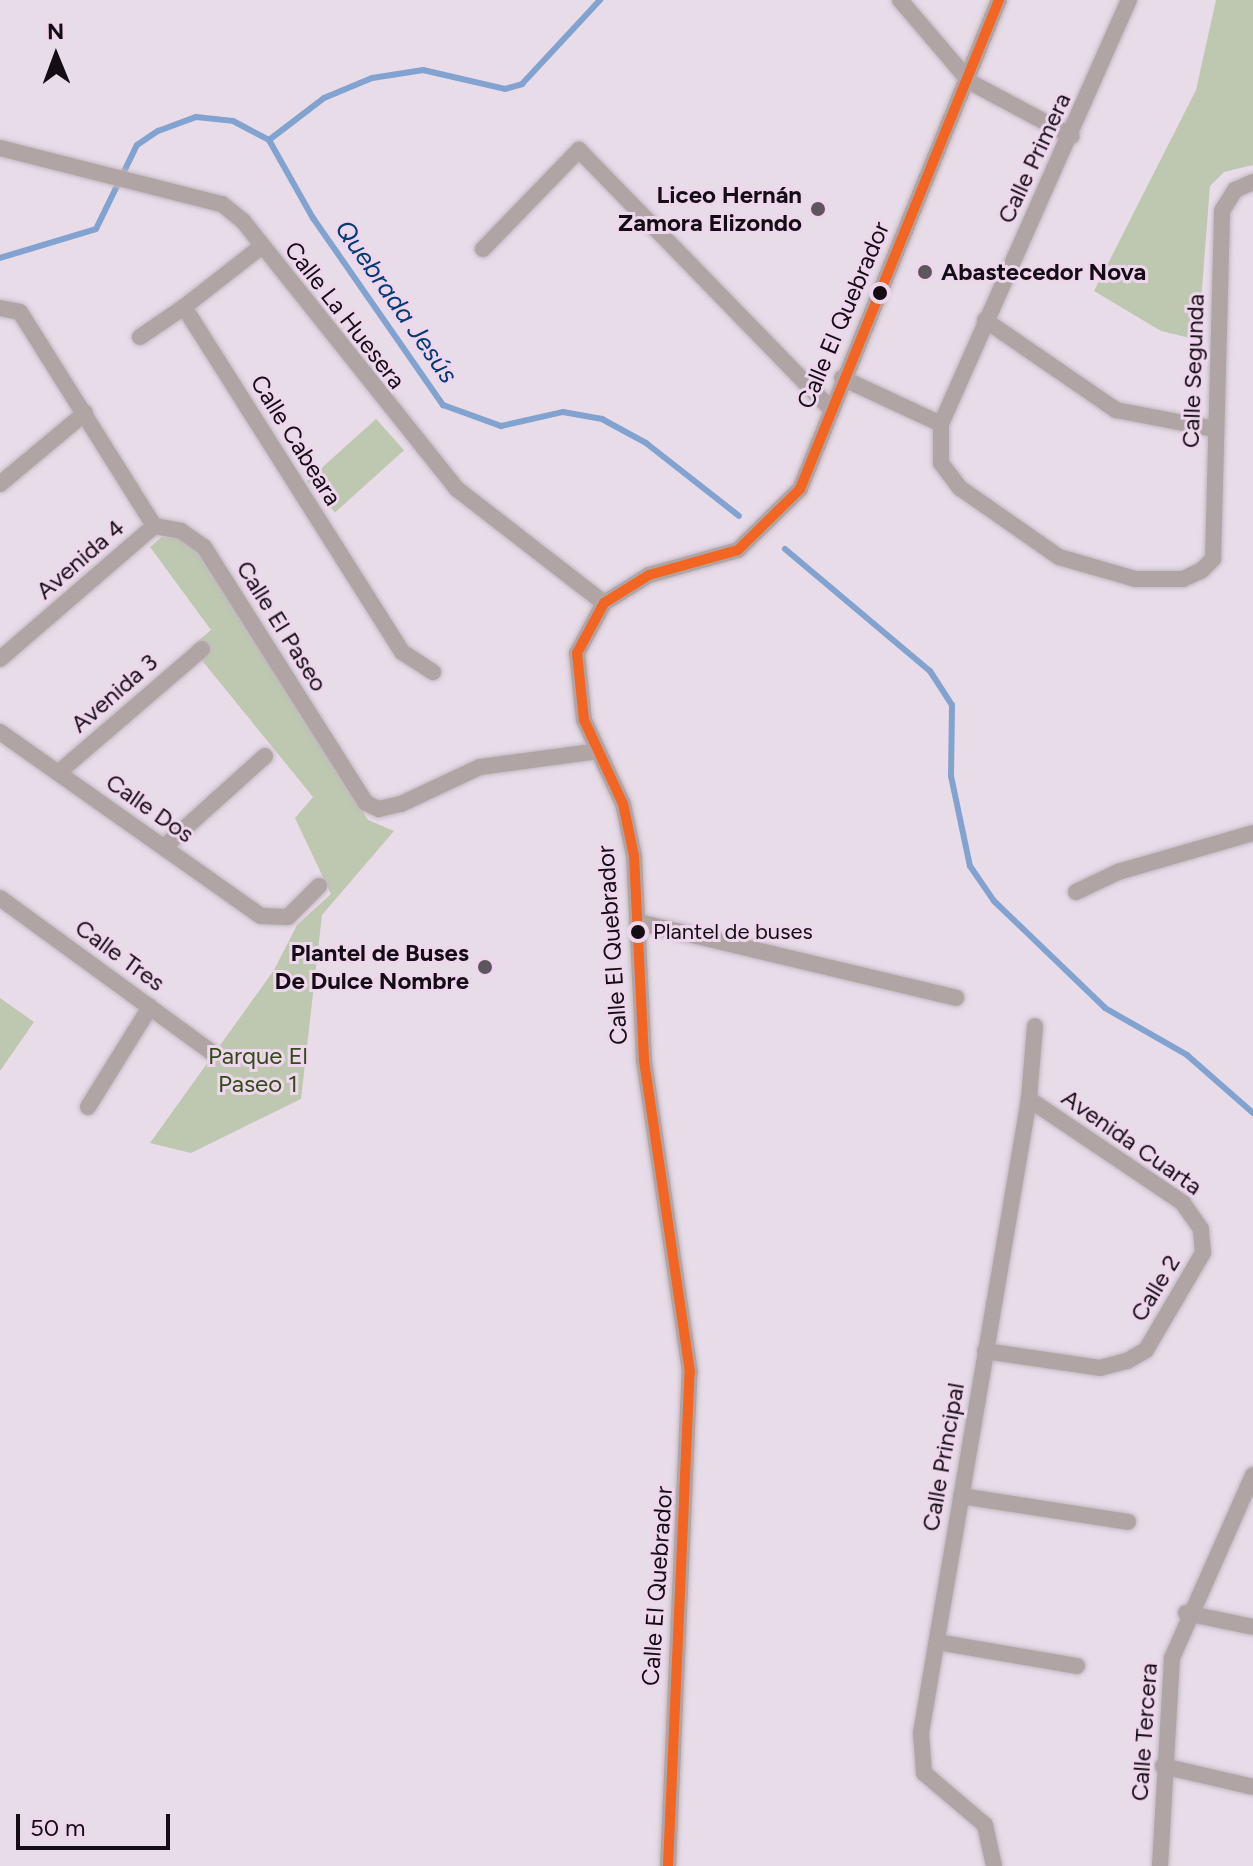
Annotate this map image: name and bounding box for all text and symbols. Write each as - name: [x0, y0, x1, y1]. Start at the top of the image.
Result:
- north arrow: [16, 16, 96, 96]
- text: N: [47, 18, 64, 45]
- street label: Calle Primera: [991, 88, 1077, 228]
- place label: Liceo Hernán Zamora Elizondo: [618, 181, 802, 237]
- marker: Liceo Hernán Zamora Elizondo: [809, 200, 827, 218]
- water label: Quebrada Jesús: [328, 214, 464, 390]
- street label: Calle El Quebrador: [791, 217, 895, 413]
- street label: Calle La Huesera: [279, 236, 411, 394]
- place label: Abastecedor Nova: [941, 258, 1146, 286]
- marker: Abastecedor Nova: [916, 263, 934, 281]
- unlabelled marker: [872, 285, 888, 301]
- street label: Calle Segunda: [1176, 293, 1210, 449]
- street label: Calle Cabeara: [244, 369, 348, 511]
- street label: Avenida 4: [30, 513, 130, 605]
- street label: Calle El Paseo: [230, 555, 334, 697]
- street label: Avenida 3: [65, 648, 163, 738]
- street label: Calle Dos: [100, 767, 200, 849]
- street label: Calle El Quebrador: [591, 844, 633, 1046]
- street label: Calle Tres: [70, 913, 170, 997]
- place label: Plantel de buses: [653, 919, 813, 945]
- marker: Plantel de buses: [630, 924, 646, 940]
- place label: Plantel de Buses De Dulce Nombre: [275, 939, 469, 995]
- marker: Plantel de Buses De Dulce Nombre: [476, 958, 494, 976]
- park label: Parque El Paseo 1: [208, 1042, 308, 1098]
- street label: Avenida Cuarta: [1056, 1083, 1208, 1201]
- street label: Calle 2: [1124, 1249, 1186, 1327]
- street label: Calle Principal: [916, 1381, 970, 1533]
- street label: Calle El Quebrador: [636, 1485, 678, 1687]
- street label: Calle Tercera: [1125, 1662, 1163, 1802]
- scale bar: [20, 1798, 174, 1848]
- text: 50 m: [30, 1813, 86, 1842]

